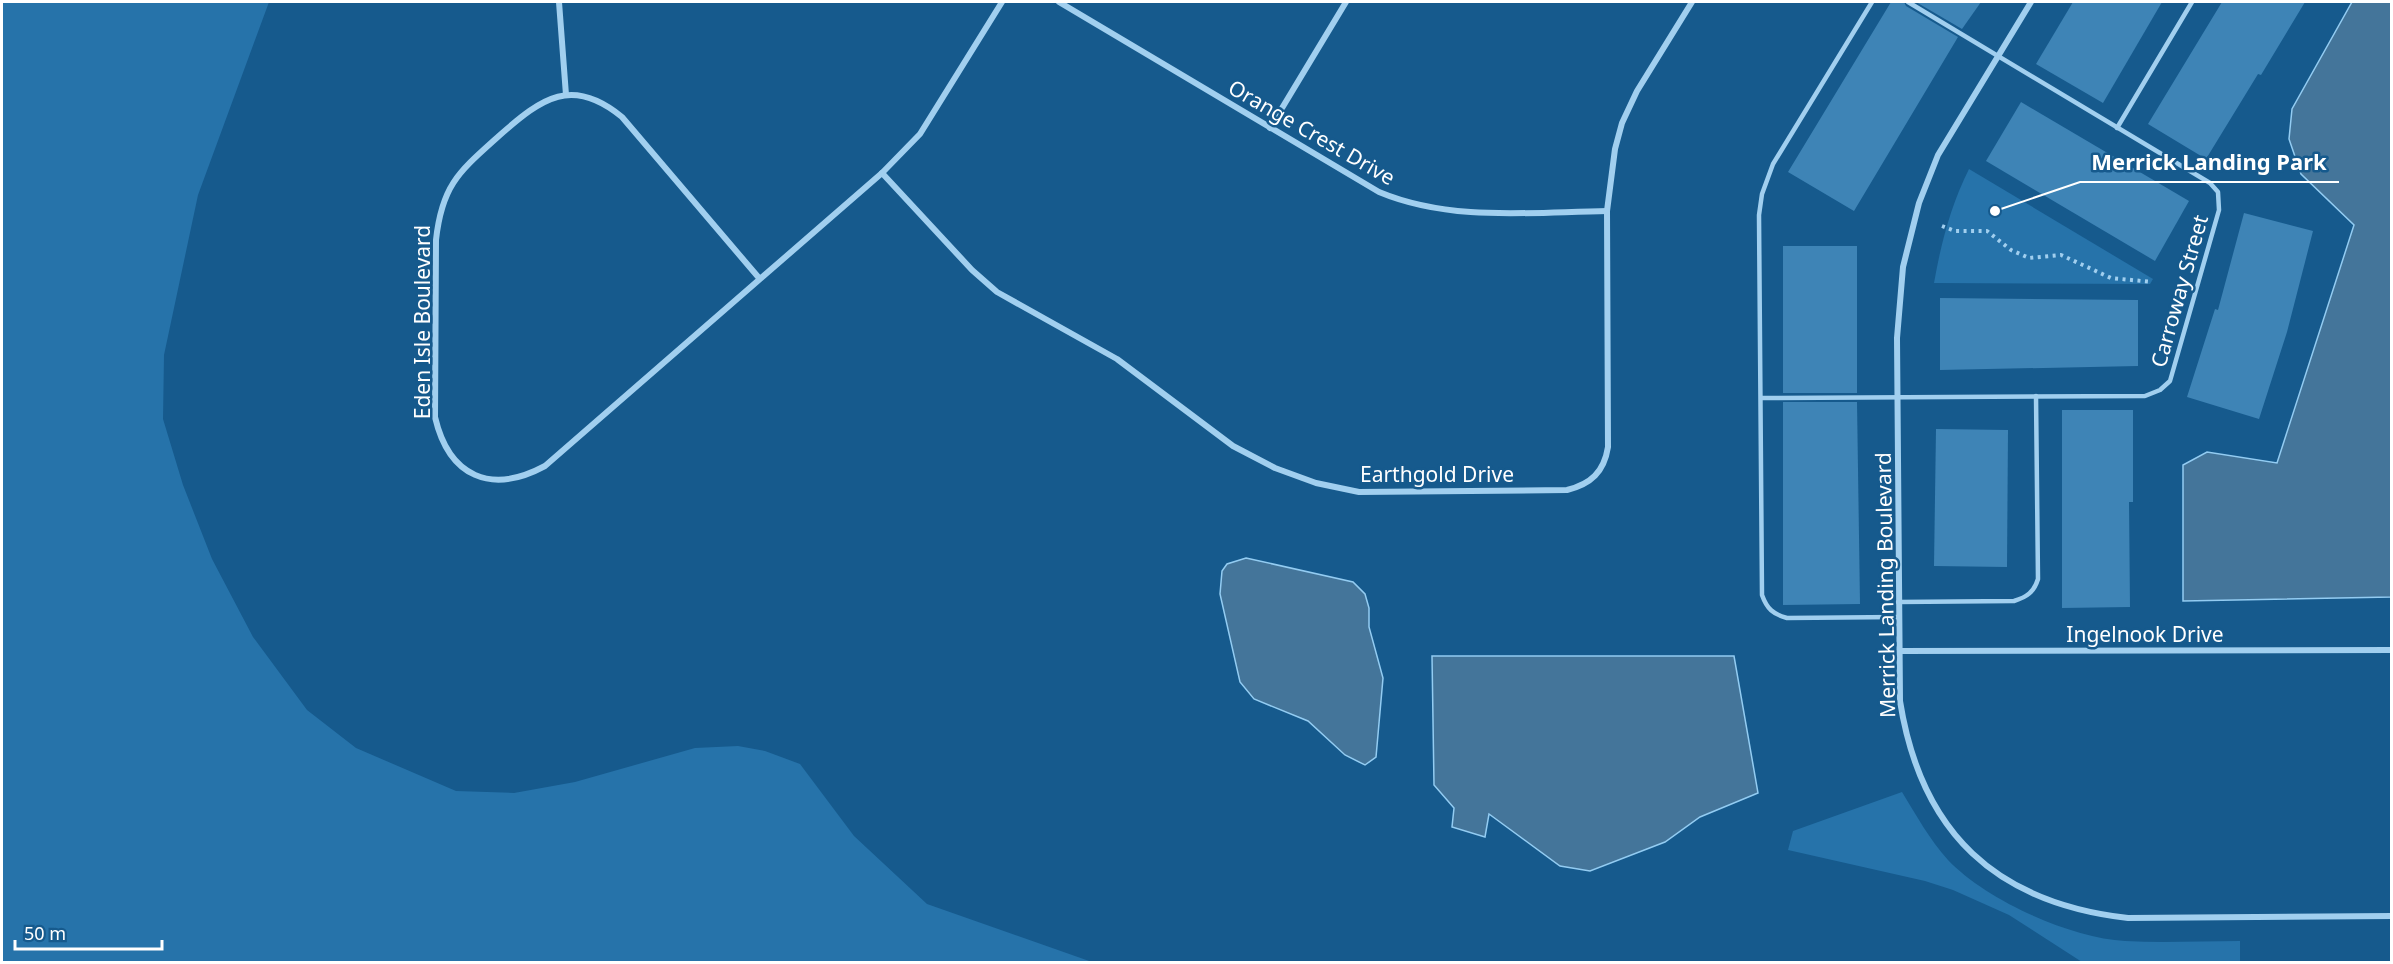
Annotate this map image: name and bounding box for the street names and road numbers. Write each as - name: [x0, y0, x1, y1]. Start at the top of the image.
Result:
- street label: Orange Crest Drive: [1224, 73, 1400, 191]
- street label: Carroway Street: [2144, 211, 2214, 370]
- street label: Eden Isle Boulevard: [408, 225, 436, 419]
- street label: Merrick Landing Boulevard: [1869, 452, 1901, 718]
- street label: Earthgold Drive: [1360, 460, 1514, 488]
- street label: Ingelnook Drive: [2066, 620, 2224, 648]

